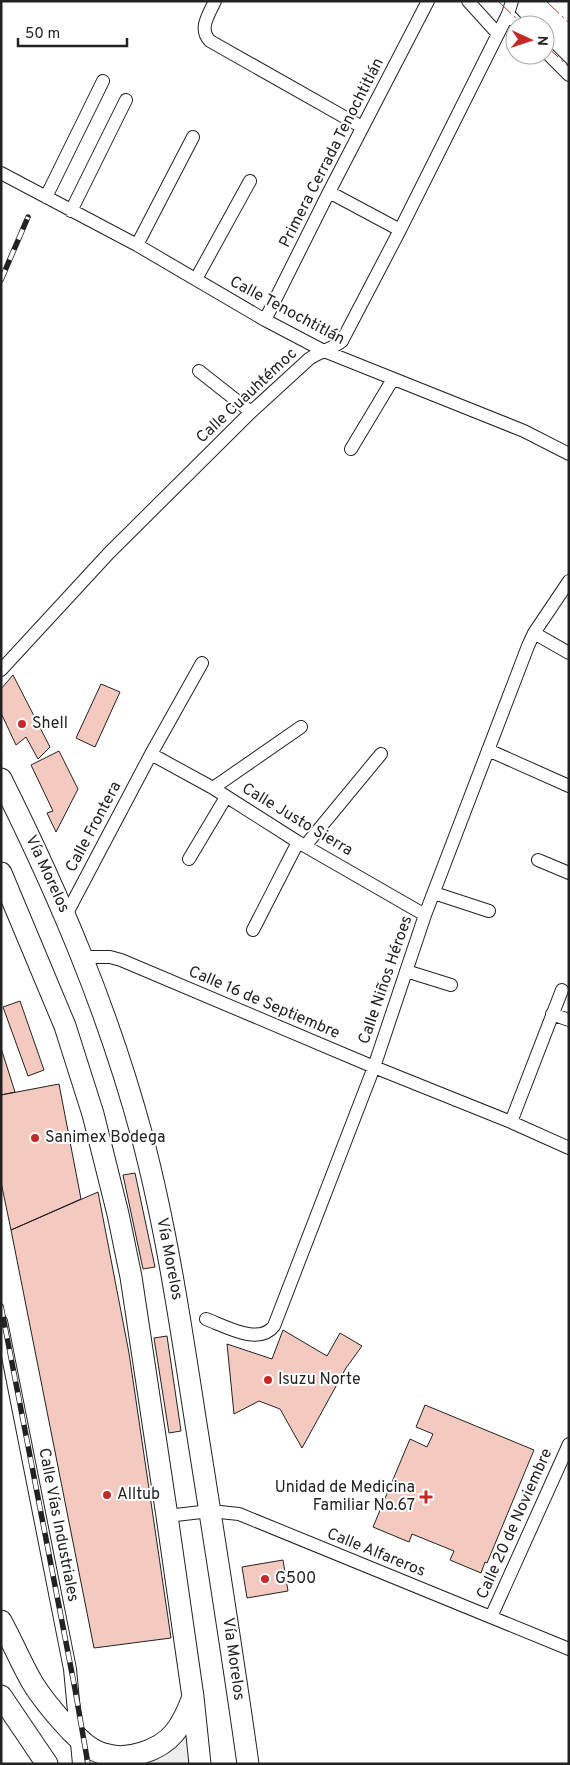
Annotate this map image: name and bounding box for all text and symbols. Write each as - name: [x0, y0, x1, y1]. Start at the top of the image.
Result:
- scale bar: [18, 15, 126, 47]
- north arrow: [505, 15, 555, 65]
- text: 50 m: [25, 25, 60, 44]
- text: N: [533, 35, 550, 46]
- street label: Primera Cerrada Tenochtitlán: [275, 55, 389, 251]
- street label: Calle Tenochtitlán: [226, 272, 348, 350]
- street label: Calle Cuauhtémoc: [192, 344, 302, 448]
- place label: Shell: [32, 714, 68, 734]
- marker: Shell: [16, 718, 28, 730]
- street label: Calle Frontera: [62, 778, 126, 876]
- street label: Calle Justo Sierra: [238, 779, 356, 861]
- street label: Vía Morelos: [20, 832, 74, 916]
- street label: Calle Niños Héroes: [355, 913, 417, 1047]
- street label: Calle 16 de Septiembre: [185, 962, 343, 1044]
- place label: Sanimex Bodega: [45, 1128, 165, 1148]
- marker: Sanimex Bodega: [29, 1132, 41, 1144]
- street label: Vía Morelos: [151, 1216, 187, 1302]
- place label: Isuzu Norte: [278, 1370, 361, 1390]
- marker: Isuzu Norte: [262, 1374, 274, 1386]
- street label: Calle Vías Industriales: [33, 1446, 83, 1604]
- street label: Calle 20 de Noviembre: [473, 1446, 557, 1602]
- place label: Unidad de Medicina Familiar No.67: [275, 1478, 415, 1516]
- place label: Alltub: [117, 1485, 160, 1505]
- marker: Alltub: [101, 1489, 113, 1501]
- marker: Unidad de Medicina Familiar No.67: [419, 1490, 433, 1504]
- street label: Calle Alfareros: [324, 1524, 428, 1582]
- place label: G500: [275, 1569, 316, 1589]
- marker: G500: [259, 1573, 271, 1585]
- street label: Vía Morelos: [217, 1616, 249, 1702]

